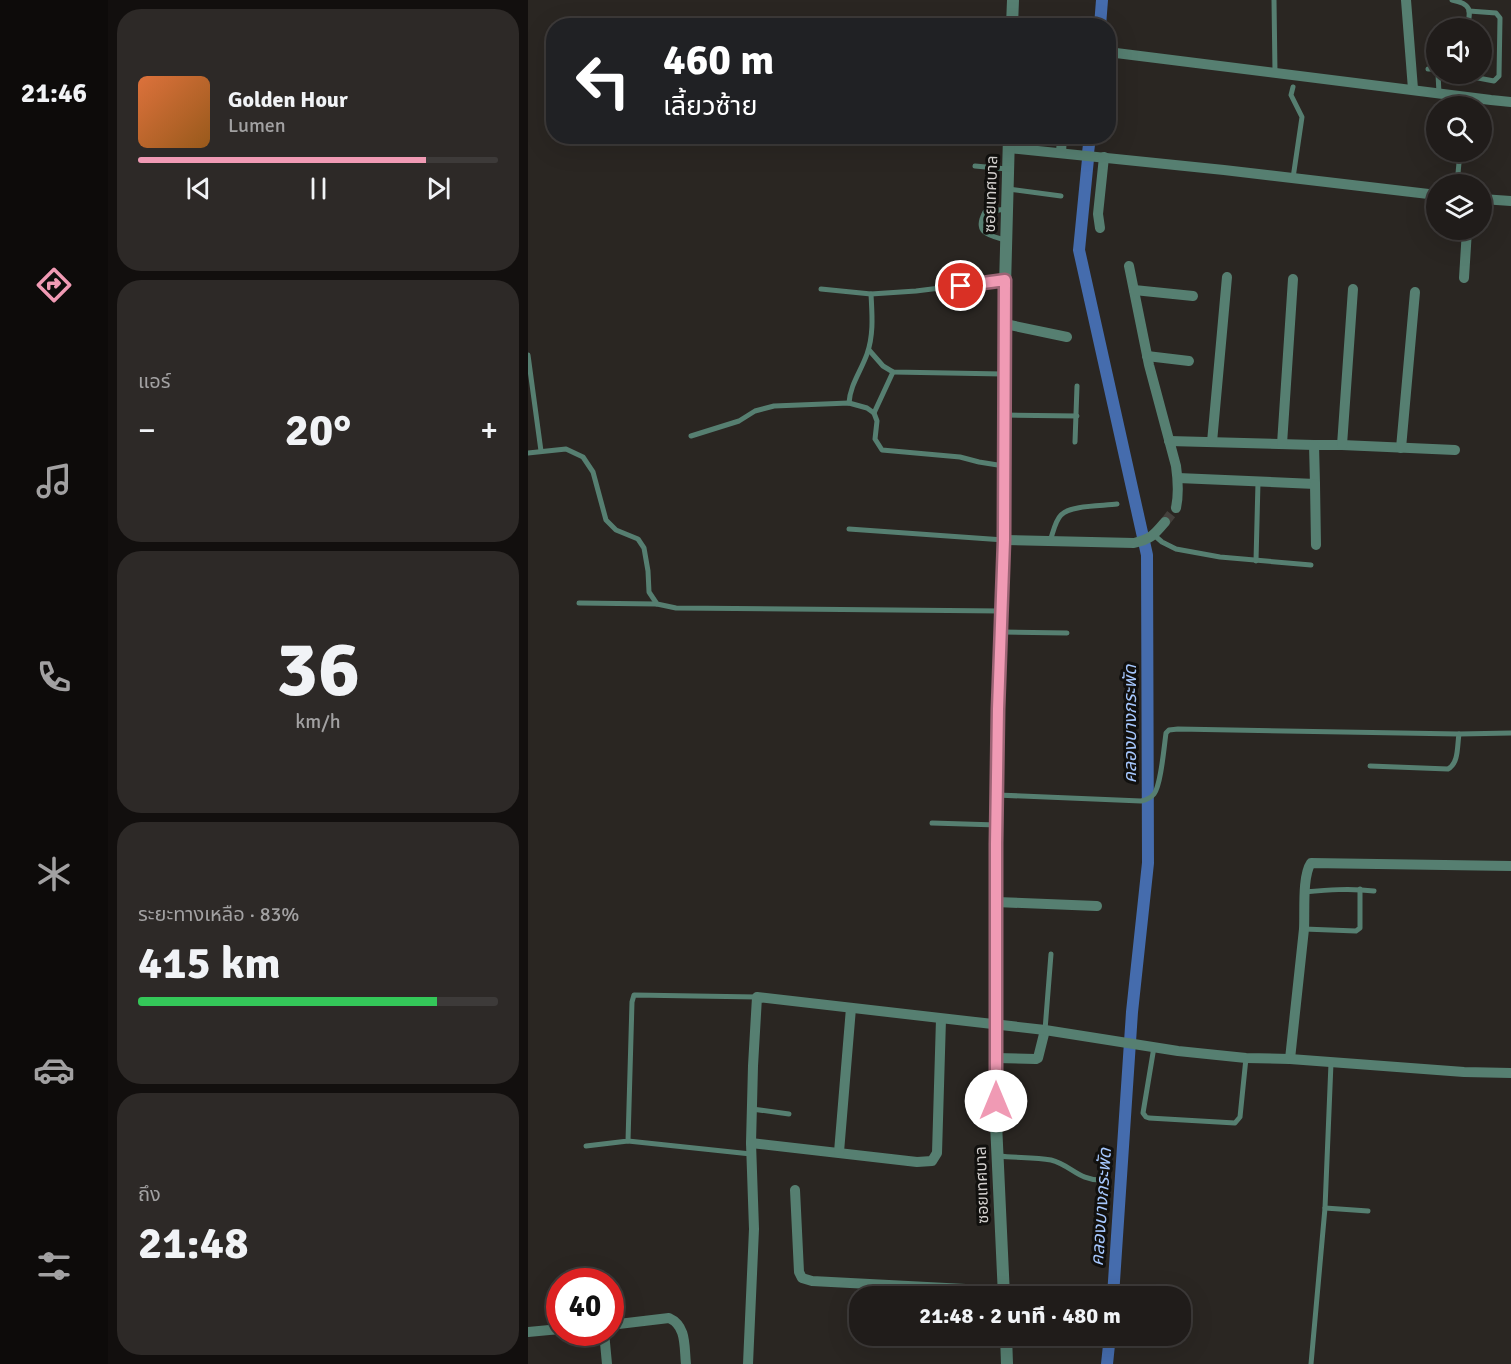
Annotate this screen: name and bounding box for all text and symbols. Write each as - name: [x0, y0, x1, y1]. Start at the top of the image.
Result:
- map controls: [1426, 18, 1492, 240]
- button: sound: [1426, 18, 1492, 84]
- text: 460 m: [663, 35, 774, 86]
- icon: left: [564, 42, 642, 120]
- text: 21:46: [21, 77, 87, 110]
- text: Golden Hour: [228, 86, 348, 113]
- text: เลี้ยวซ้าย: [663, 90, 757, 123]
- button: search: [1426, 96, 1492, 162]
- text: Lumen: [228, 113, 286, 138]
- street label: ซอยเทศบาล: [980, 155, 1002, 233]
- icon: previous: [182, 172, 215, 205]
- icon: pause: [302, 172, 335, 205]
- icon: next: [422, 172, 455, 205]
- button: layers: [1426, 174, 1492, 240]
- pin: [935, 260, 986, 311]
- icon: directions: [33, 264, 75, 306]
- icon: arrive: [944, 269, 977, 302]
- text: แอร์: [138, 369, 170, 394]
- text: 20°: [285, 403, 351, 458]
- text: −: [138, 410, 156, 451]
- text: +: [480, 410, 498, 451]
- icon: music: [33, 460, 75, 502]
- text: 36: [276, 622, 360, 718]
- icon: phone: [33, 656, 75, 698]
- water label: คลองบางกระพัด: [1119, 664, 1141, 783]
- text: km/h: [295, 709, 341, 734]
- icon: climate: [33, 853, 75, 895]
- text: ระยะทางเหลือ · 83%: [138, 902, 299, 927]
- text: 415 km: [138, 936, 281, 991]
- icon: car: [33, 1049, 75, 1091]
- position arrow: [964, 1069, 1028, 1133]
- street label: ซอยเทศบาล: [971, 1146, 993, 1224]
- water label: คลองบางกระพัด: [1086, 1146, 1116, 1267]
- text: ถึง: [138, 1182, 161, 1207]
- text: 21:48: [138, 1216, 248, 1271]
- icon: filters: [33, 1245, 75, 1287]
- speed limit sign: 40: [546, 1268, 624, 1346]
- text: 21:48 · 2 นาที · 480 m: [919, 1302, 1121, 1329]

